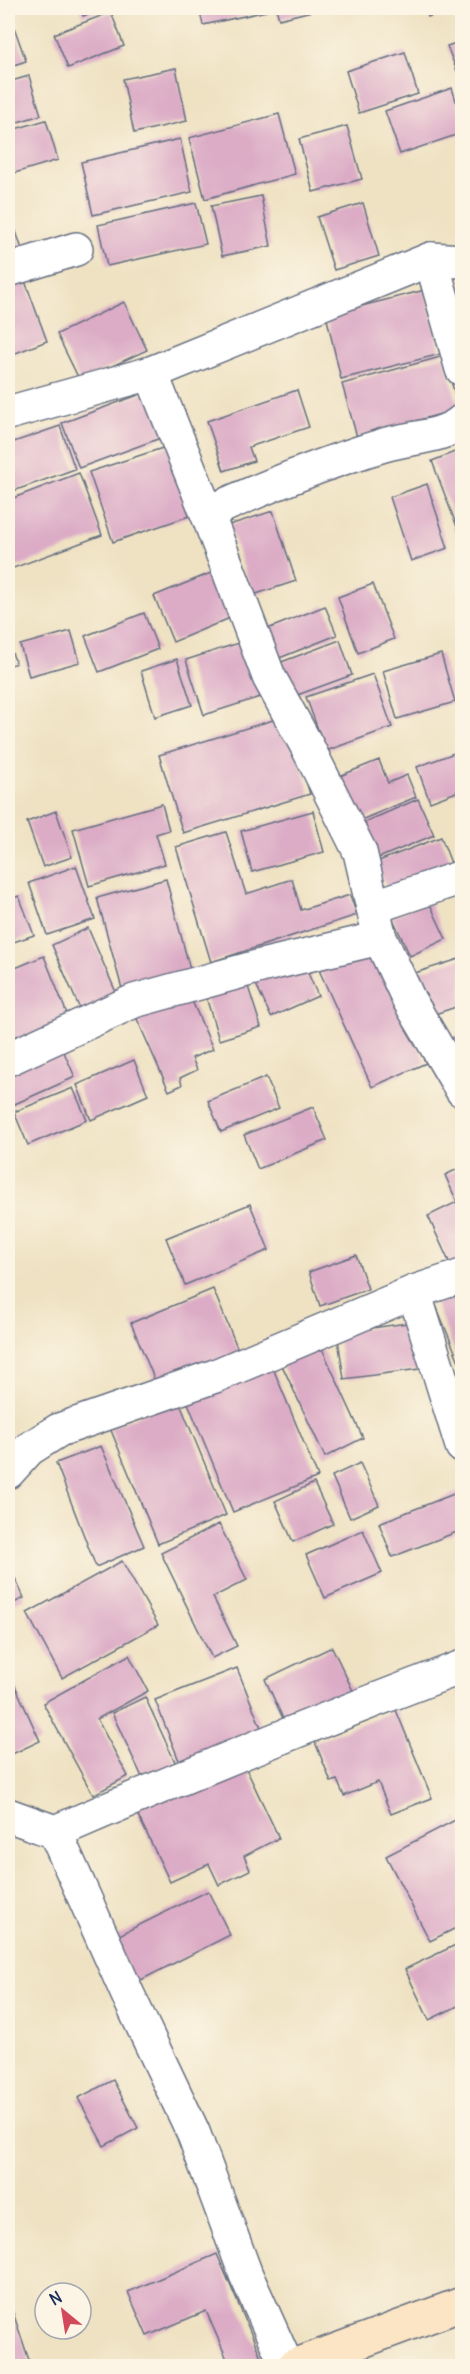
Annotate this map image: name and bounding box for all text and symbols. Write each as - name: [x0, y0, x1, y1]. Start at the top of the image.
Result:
- north arrow: [33, 2281, 93, 2341]
- text: N: [46, 2287, 65, 2309]

